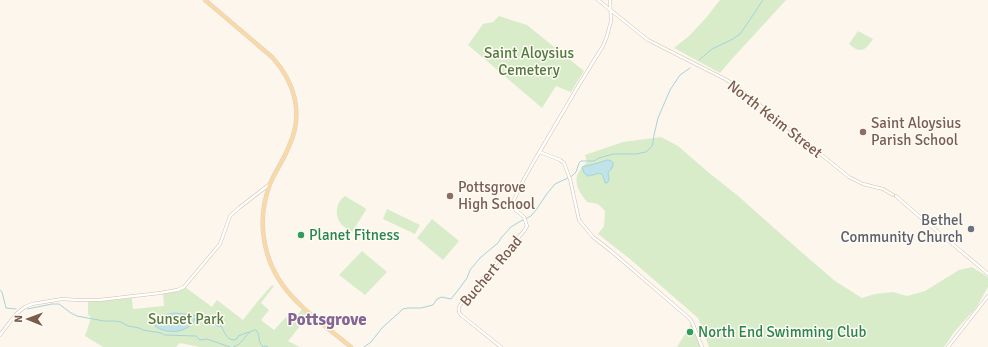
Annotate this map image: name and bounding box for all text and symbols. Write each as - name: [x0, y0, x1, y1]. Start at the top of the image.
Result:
- park label: Saint Aloysius Cemetery: [484, 44, 574, 79]
- street label: North Keim Street: [724, 76, 826, 162]
- place label: Saint Aloysius Parish School: [871, 114, 961, 149]
- marker: Saint Aloysius Parish School: [858, 127, 868, 137]
- place label: Pottsgrove High School: [458, 178, 535, 213]
- marker: Pottsgrove High School: [445, 191, 455, 201]
- place label: Bethel Community Church: [840, 211, 963, 246]
- marker: Bethel Community Church: [966, 224, 976, 234]
- place label: Planet Fitness: [309, 226, 400, 244]
- marker: Planet Fitness: [296, 230, 306, 240]
- street label: Buchert Road: [456, 232, 526, 310]
- north arrow: [8, 299, 48, 339]
- district label: Pottsgrove: [287, 309, 367, 330]
- park label: Sunset Park: [148, 310, 225, 328]
- text: N: [12, 315, 25, 323]
- place label: North End Swimming Club: [698, 323, 867, 341]
- marker: North End Swimming Club: [685, 327, 695, 337]

